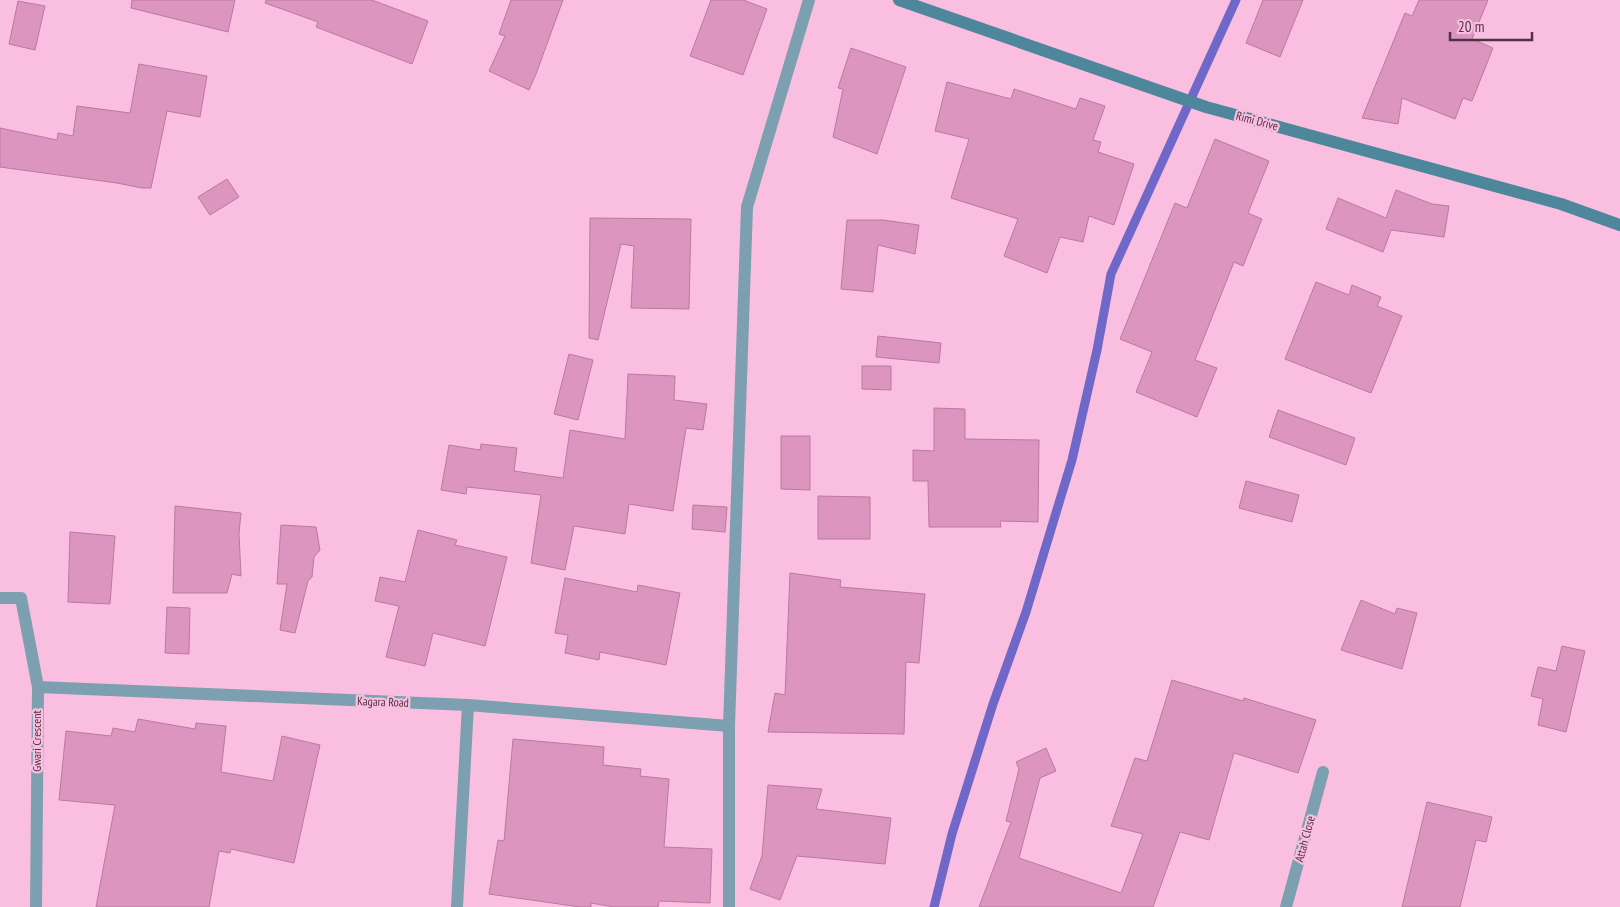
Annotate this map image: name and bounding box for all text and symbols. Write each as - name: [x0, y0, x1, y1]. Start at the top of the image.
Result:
- scale bar: [1450, 10, 1532, 42]
- text: 20 m: [1458, 17, 1484, 36]
- street label: Rimi Drive: [1234, 108, 1280, 133]
- street label: Kagara Road: [357, 693, 409, 710]
- street label: Gwari Crescent: [29, 710, 44, 772]
- street label: Attah Close: [1291, 814, 1318, 864]

